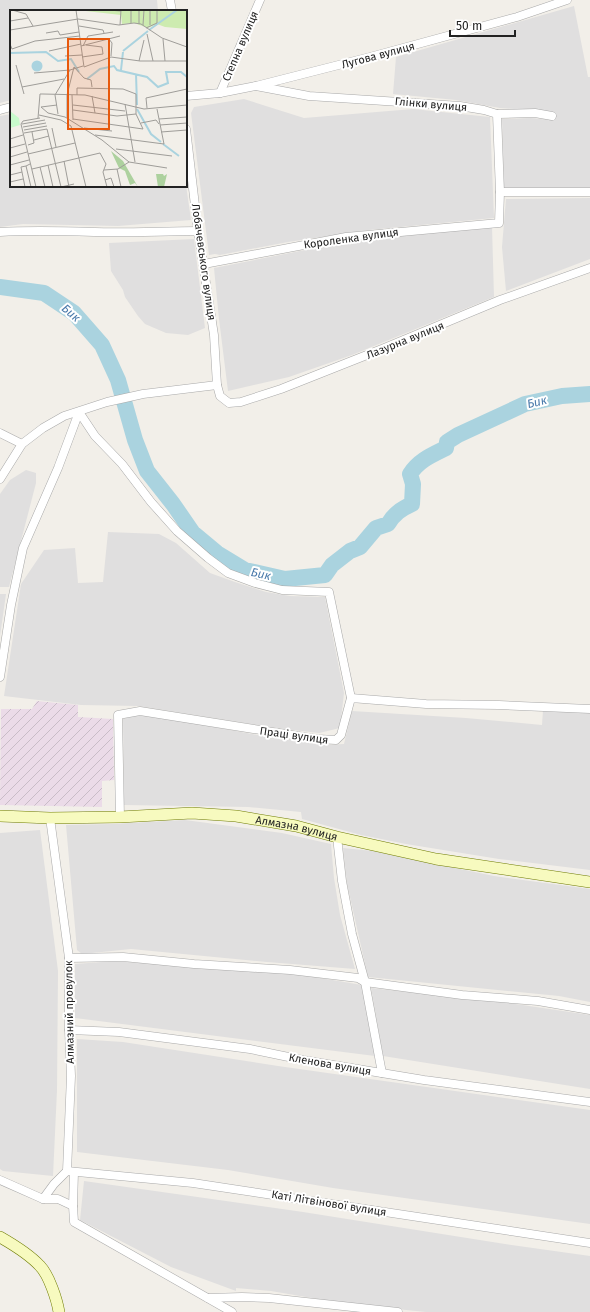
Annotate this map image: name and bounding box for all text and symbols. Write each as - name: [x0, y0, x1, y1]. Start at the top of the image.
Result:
- street label: Степна вулиця: [220, 9, 261, 83]
- inset map: [10, 10, 187, 187]
- scale bar: [450, 12, 515, 38]
- text: 50 m: [456, 19, 482, 33]
- street label: Лугова вулиця: [340, 39, 416, 72]
- street label: Глінки вулиця: [394, 95, 468, 114]
- street label: Лобачевського вулиця: [189, 203, 218, 321]
- street label: Короленка вулиця: [303, 225, 399, 252]
- water label: Бик: [59, 301, 84, 325]
- street label: Лазурна вулиця: [364, 319, 446, 362]
- water label: Бик: [526, 393, 549, 411]
- water label: Бик: [250, 565, 273, 583]
- street label: Праці вулиця: [259, 724, 329, 747]
- street label: Алмазна вулиця: [254, 813, 339, 844]
- street label: Алмазний провулок: [62, 960, 77, 1064]
- street label: Кленова вулиця: [288, 1051, 372, 1078]
- street label: Каті Літвінової вулиця: [271, 1188, 387, 1219]

